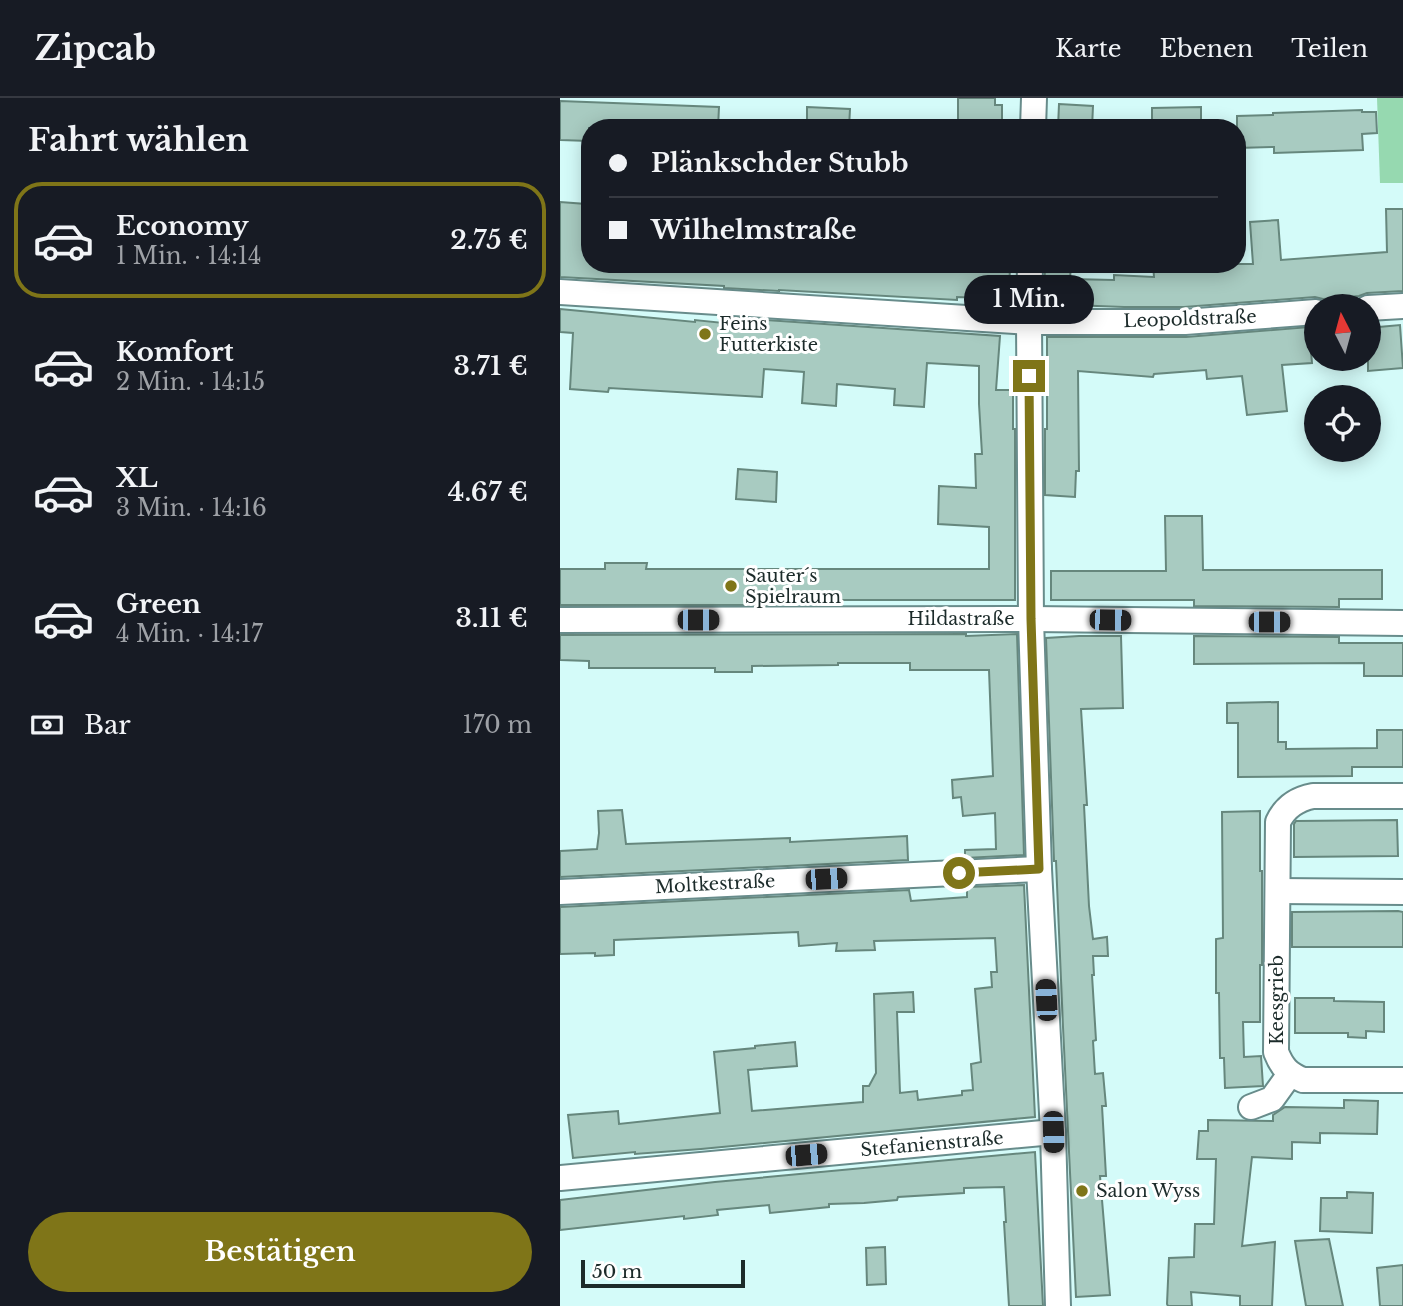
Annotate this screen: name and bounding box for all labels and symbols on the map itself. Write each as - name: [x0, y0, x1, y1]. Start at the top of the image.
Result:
- callout: 1 Min.: [964, 274, 1094, 324]
- north arrow: [1304, 294, 1381, 371]
- street label: Leopoldstraße: [1123, 306, 1257, 332]
- place label: Feins Futterkiste: [719, 313, 818, 356]
- marker: Feins Futterkiste: [697, 326, 713, 342]
- route end: [1013, 360, 1045, 392]
- place label: Sauter´s Spielraum: [745, 565, 841, 608]
- marker: Sauter´s Spielraum: [723, 578, 739, 594]
- street label: Hildastraße: [908, 608, 1014, 630]
- car: [1089, 609, 1132, 631]
- car: [678, 610, 720, 631]
- car: [1249, 612, 1291, 633]
- route start: [943, 857, 975, 889]
- car: [805, 867, 848, 891]
- street label: Moltkestraße: [654, 870, 776, 898]
- street label: Keesgrieb: [1266, 955, 1288, 1045]
- car: [1035, 978, 1058, 1022]
- car: [1042, 1111, 1065, 1153]
- street label: Stefanienstraße: [860, 1127, 1004, 1161]
- car: [785, 1143, 828, 1167]
- place label: Salon Wyss: [1096, 1180, 1200, 1202]
- marker: Salon Wyss: [1074, 1183, 1090, 1199]
- scale bar: [581, 1257, 746, 1289]

